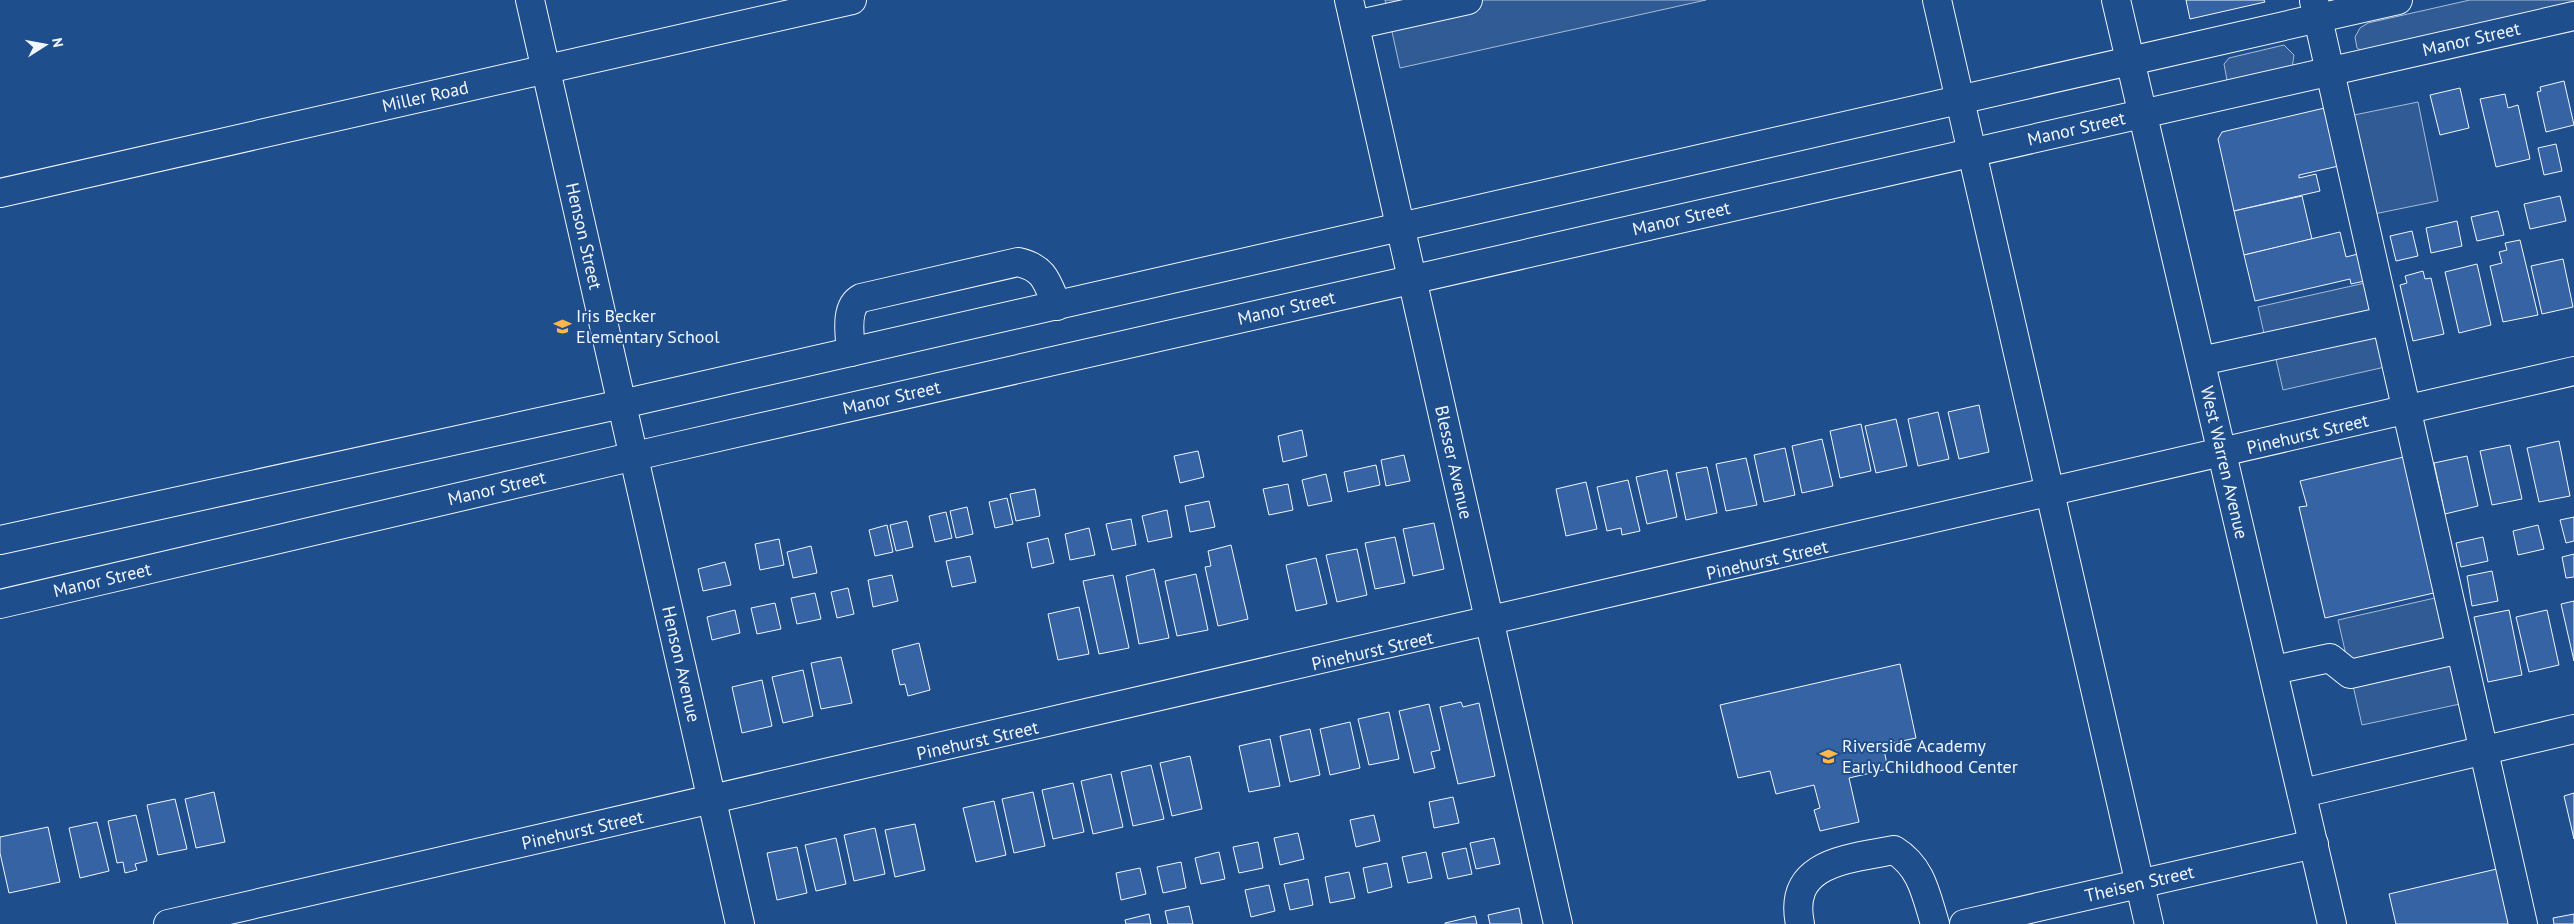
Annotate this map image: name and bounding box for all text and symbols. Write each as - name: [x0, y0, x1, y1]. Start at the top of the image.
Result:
- street label: Manor Street: [2420, 17, 2522, 61]
- north arrow: [20, 20, 70, 70]
- text: N: [48, 36, 67, 49]
- street label: Miller Road: [380, 75, 470, 117]
- street label: Manor Street: [2025, 106, 2127, 151]
- street label: Henson Street: [561, 180, 607, 292]
- street label: Manor Street: [1630, 196, 1732, 240]
- street label: Manor Street: [1235, 285, 1337, 330]
- place label: Iris Becker Elementary School: [576, 304, 720, 348]
- school or university icon: Iris Becker Elementary School: [552, 316, 572, 336]
- street label: Manor Street: [840, 375, 942, 419]
- street label: West Warren Avenue: [2196, 384, 2254, 541]
- street label: Blesser Avenue: [1430, 403, 1478, 521]
- street label: Pinehurst Street: [2244, 408, 2371, 459]
- street label: Manor Street: [445, 465, 548, 510]
- street label: Pinehurst Street: [1704, 535, 1830, 585]
- street label: Manor Street: [51, 557, 153, 602]
- street label: Henson Avenue: [657, 604, 706, 724]
- street label: Pinehurst Street: [1309, 625, 1435, 675]
- street label: Pinehurst Street: [914, 715, 1040, 765]
- place label: Riverside Academy Early Childhood Center: [1842, 734, 2018, 778]
- school or university icon: Riverside Academy Early Childhood Center: [1818, 746, 1838, 766]
- street label: Pinehurst Street: [519, 805, 645, 855]
- street label: Theisen Street: [2083, 860, 2196, 907]

